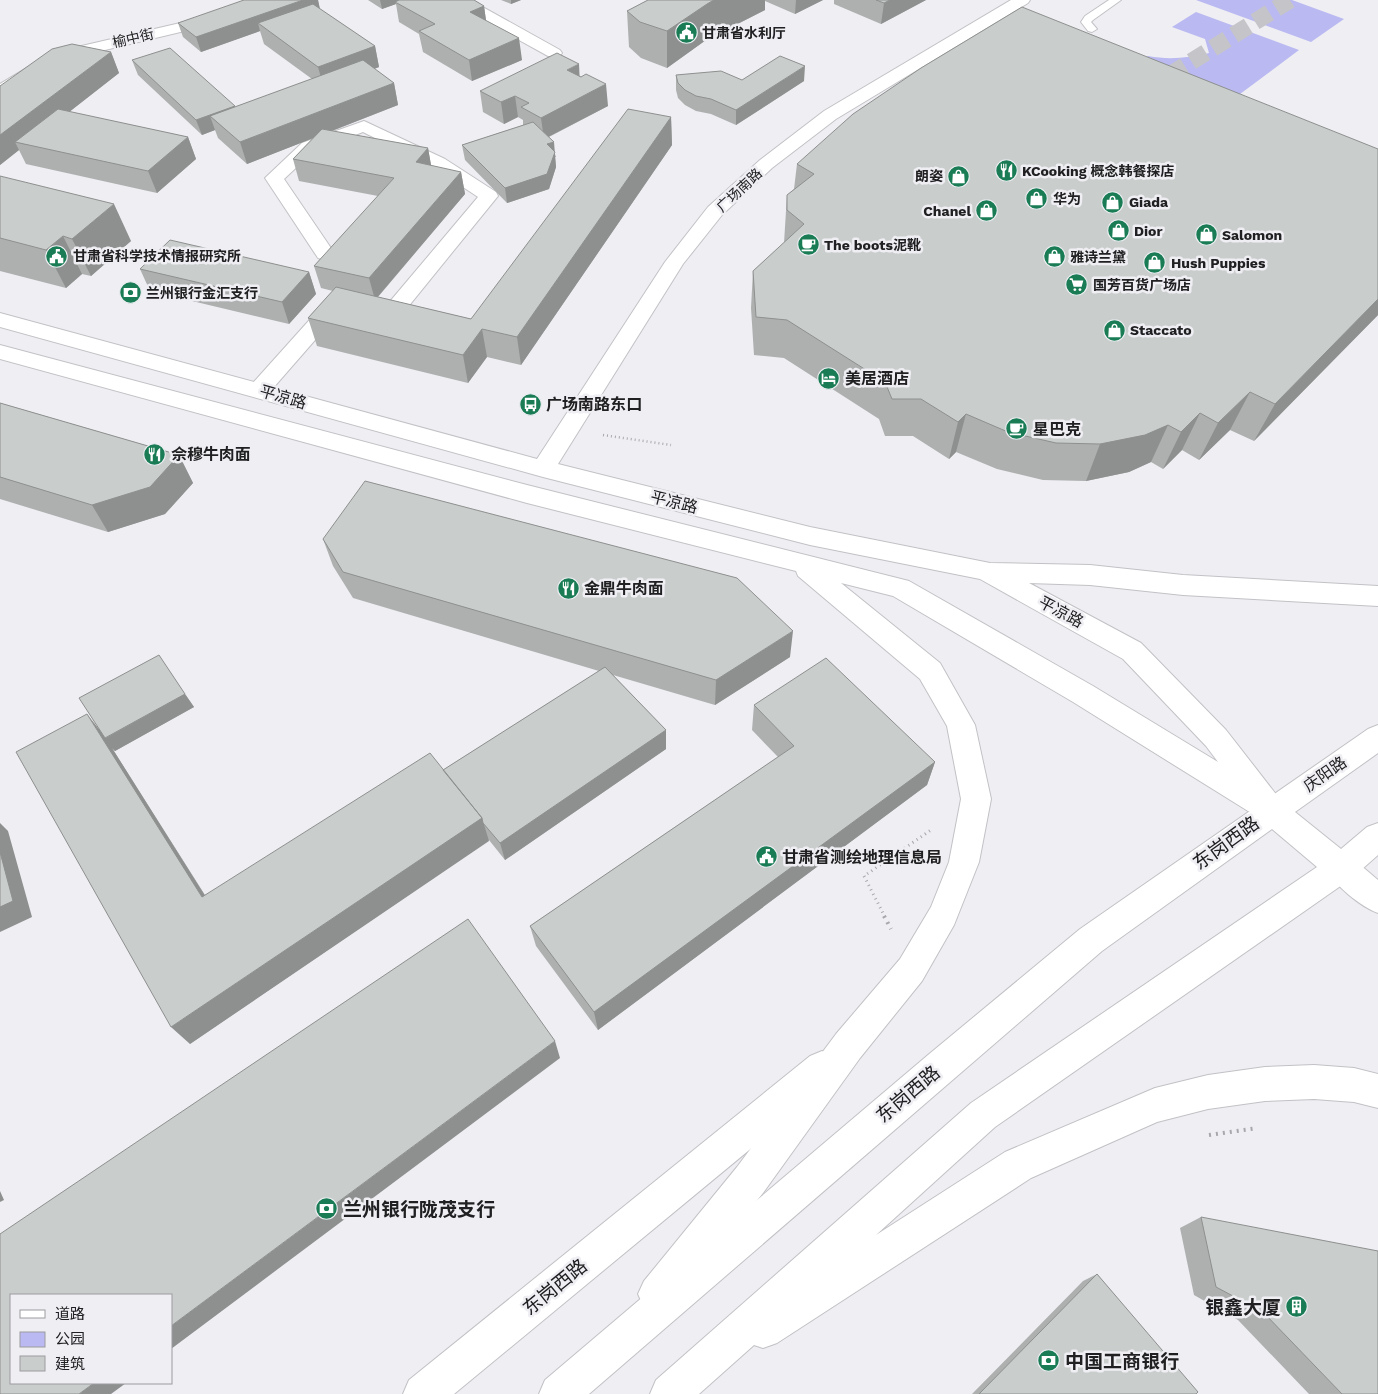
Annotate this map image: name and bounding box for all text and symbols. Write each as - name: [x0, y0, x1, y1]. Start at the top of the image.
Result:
- public building icon: 甘肃省水利厅: [674, 21, 698, 45]
- street label: 榆中街: [111, 25, 155, 51]
- place label: 甘肃省水利厅: [702, 25, 786, 41]
- restaurant icon: KCooking 概念韩餐探店: [994, 159, 1018, 183]
- place label: KCooking 概念韩餐探店: [1022, 163, 1175, 179]
- shop icon: 朗姿: [947, 164, 971, 188]
- street label: 广场南路: [713, 165, 765, 215]
- place label: 朗姿: [915, 168, 943, 184]
- shop icon: 华为: [1025, 187, 1049, 211]
- shop icon: Giada: [1101, 190, 1125, 214]
- place label: 华为: [1053, 191, 1081, 207]
- place label: Giada: [1129, 194, 1169, 210]
- shop icon: Chanel: [975, 199, 999, 223]
- place label: Chanel: [923, 203, 971, 219]
- shop icon: Dior: [1106, 219, 1130, 243]
- place label: Dior: [1134, 223, 1163, 239]
- shop icon: Salomon: [1194, 223, 1218, 247]
- place label: Salomon: [1222, 227, 1282, 243]
- cafe icon: The boots泥靴: [796, 233, 820, 257]
- place label: The boots泥靴: [824, 237, 921, 253]
- public building icon: 甘肃省科学技术情报研究所: [45, 244, 69, 268]
- shop icon: 雅诗兰黛: [1042, 245, 1066, 269]
- place label: 甘肃省科学技术情报研究所: [73, 248, 241, 264]
- place label: 雅诗兰黛: [1070, 249, 1126, 265]
- shop icon: Hush Puppies: [1143, 251, 1167, 275]
- place label: Hush Puppies: [1171, 255, 1266, 271]
- supermarket icon: 国芳百货广场店: [1065, 273, 1089, 297]
- place label: 国芳百货广场店: [1093, 277, 1191, 293]
- bank icon: 兰州银行金汇支行: [118, 281, 142, 305]
- place label: 兰州银行金汇支行: [146, 285, 258, 301]
- shop icon: Staccato: [1102, 318, 1126, 342]
- place label: Staccato: [1130, 322, 1192, 338]
- hotel icon: 美居酒店: [817, 366, 841, 390]
- place label: 美居酒店: [845, 369, 909, 388]
- street label: 平凉路: [257, 381, 309, 413]
- bus stop icon: 广场南路东口: [518, 392, 542, 416]
- place label: 广场南路东口: [546, 395, 642, 414]
- cafe icon: 星巴克: [1005, 417, 1029, 441]
- place label: 星巴克: [1033, 420, 1081, 439]
- restaurant icon: 佘穆牛肉面: [143, 442, 167, 466]
- place label: 佘穆牛肉面: [171, 445, 251, 464]
- street label: 平凉路: [648, 487, 700, 517]
- restaurant icon: 金鼎牛肉面: [556, 576, 580, 600]
- place label: 金鼎牛肉面: [584, 579, 664, 598]
- street label: 平凉路: [1035, 592, 1087, 632]
- street label: 庆阳路: [1300, 752, 1350, 796]
- street label: 东岗西路: [1188, 811, 1264, 875]
- public building icon: 甘肃省测绘地理信息局: [754, 845, 778, 869]
- place label: 甘肃省测绘地理信息局: [782, 848, 942, 867]
- street label: 东岗西路: [871, 1061, 945, 1127]
- bank icon: 兰州银行陇茂支行: [315, 1197, 339, 1221]
- place label: 兰州银行陇茂支行: [343, 1198, 495, 1221]
- street label: 东岗西路: [518, 1254, 592, 1320]
- legend: [10, 1294, 172, 1384]
- building icon: 银鑫大厦: [1285, 1295, 1309, 1319]
- place label: 银鑫大厦: [1205, 1296, 1281, 1319]
- text: 道路: [55, 1305, 85, 1323]
- text: 公园: [55, 1330, 85, 1348]
- bank icon: 中国工商银行: [1037, 1349, 1061, 1373]
- place label: 中国工商银行: [1065, 1350, 1179, 1373]
- text: 建筑: [55, 1355, 85, 1373]

